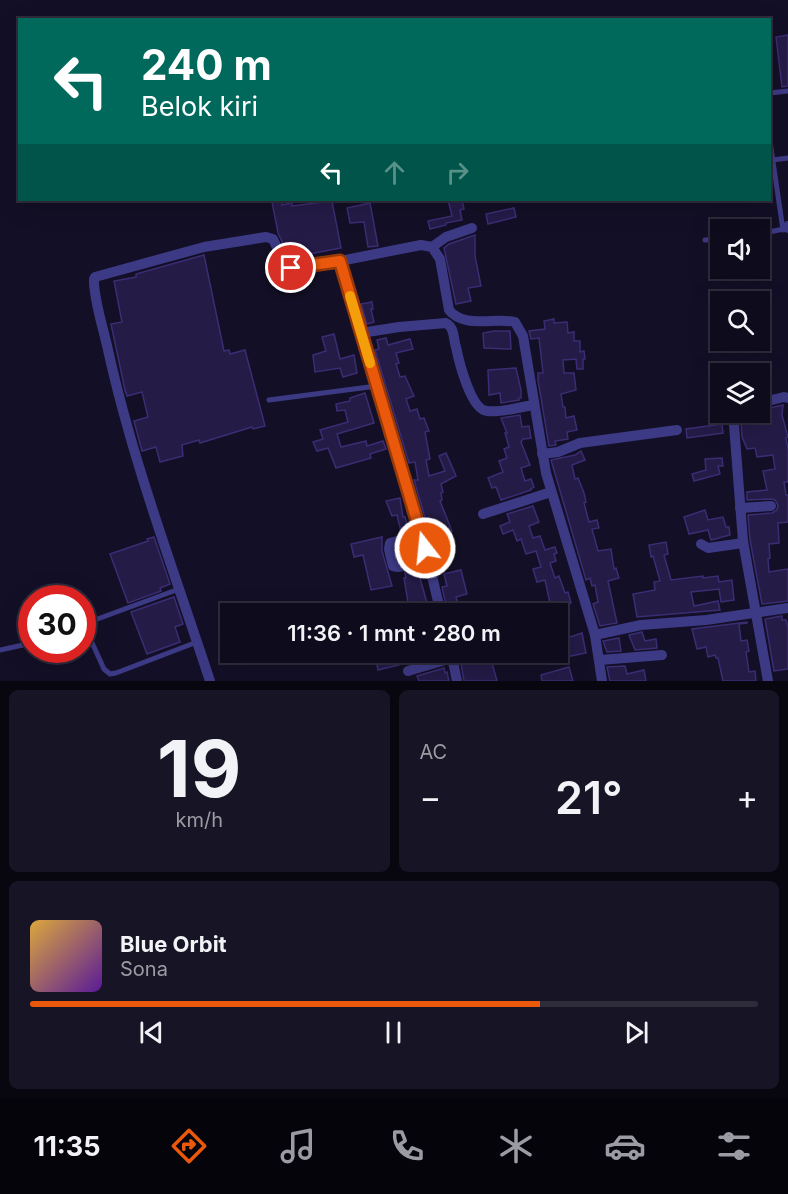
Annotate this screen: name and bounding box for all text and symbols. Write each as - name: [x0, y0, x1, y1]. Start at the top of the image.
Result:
- text: 240 m: [141, 39, 272, 90]
- icon: left: [42, 42, 120, 120]
- text: Belok kiri: [141, 90, 258, 123]
- icon: left: [315, 156, 348, 189]
- icon: ahead: [378, 156, 411, 189]
- icon: right: [441, 156, 474, 189]
- map controls: [710, 219, 770, 423]
- button: sound: [710, 219, 770, 279]
- pin: [265, 242, 316, 293]
- icon: arrive: [274, 251, 307, 284]
- button: search: [710, 291, 770, 351]
- button: layers: [710, 363, 770, 423]
- position arrow: [393, 516, 457, 580]
- speed limit sign: 30: [18, 585, 96, 663]
- text: 11:36 · 1 mnt · 280 m: [287, 620, 501, 646]
- text: 19: [157, 721, 241, 816]
- text: AC: [420, 740, 447, 764]
- text: 21°: [555, 770, 623, 825]
- text: −: [420, 777, 441, 817]
- text: +: [736, 777, 758, 817]
- text: km/h: [175, 808, 223, 832]
- text: Blue Orbit: [120, 931, 227, 957]
- text: Sona: [120, 957, 168, 981]
- icon: previous: [135, 1016, 168, 1049]
- icon: pause: [377, 1016, 410, 1049]
- icon: next: [620, 1016, 653, 1049]
- icon: directions: [168, 1125, 210, 1167]
- icon: music: [277, 1125, 319, 1167]
- icon: phone: [386, 1125, 428, 1167]
- icon: climate: [495, 1125, 537, 1167]
- icon: car: [604, 1125, 646, 1167]
- icon: filters: [713, 1125, 755, 1167]
- text: 11:35: [34, 1130, 101, 1163]

